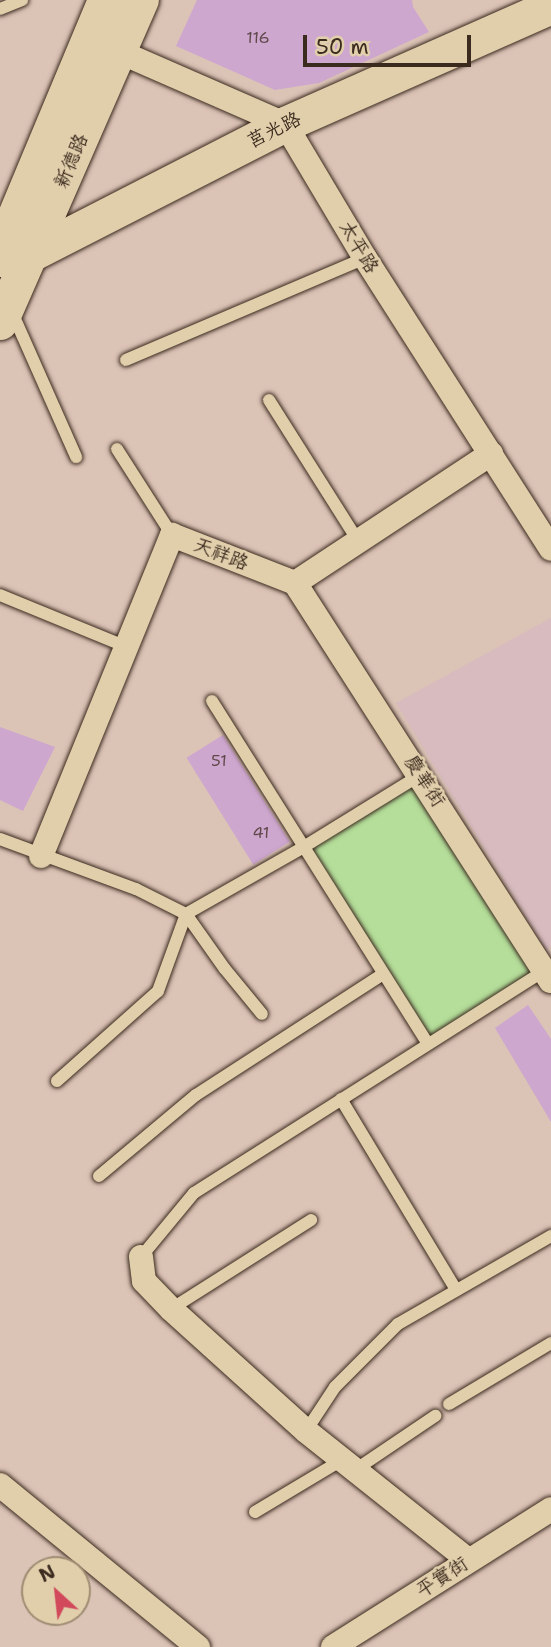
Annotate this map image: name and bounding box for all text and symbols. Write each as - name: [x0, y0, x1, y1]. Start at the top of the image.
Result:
- scale bar: [306, 21, 474, 65]
- house number: 116: [246, 28, 270, 48]
- text: 50 m: [316, 33, 369, 61]
- street label: 莒光路: [243, 107, 305, 153]
- street label: 新德路: [49, 130, 93, 192]
- street label: 太平路: [335, 217, 383, 277]
- street label: 天祥路: [190, 533, 252, 575]
- house number: 51: [211, 751, 227, 771]
- street label: 慶華街: [400, 751, 450, 811]
- house number: 41: [252, 823, 270, 843]
- street label: 平實街: [412, 1552, 472, 1602]
- north arrow: [21, 1556, 91, 1626]
- text: N: [35, 1559, 60, 1588]

